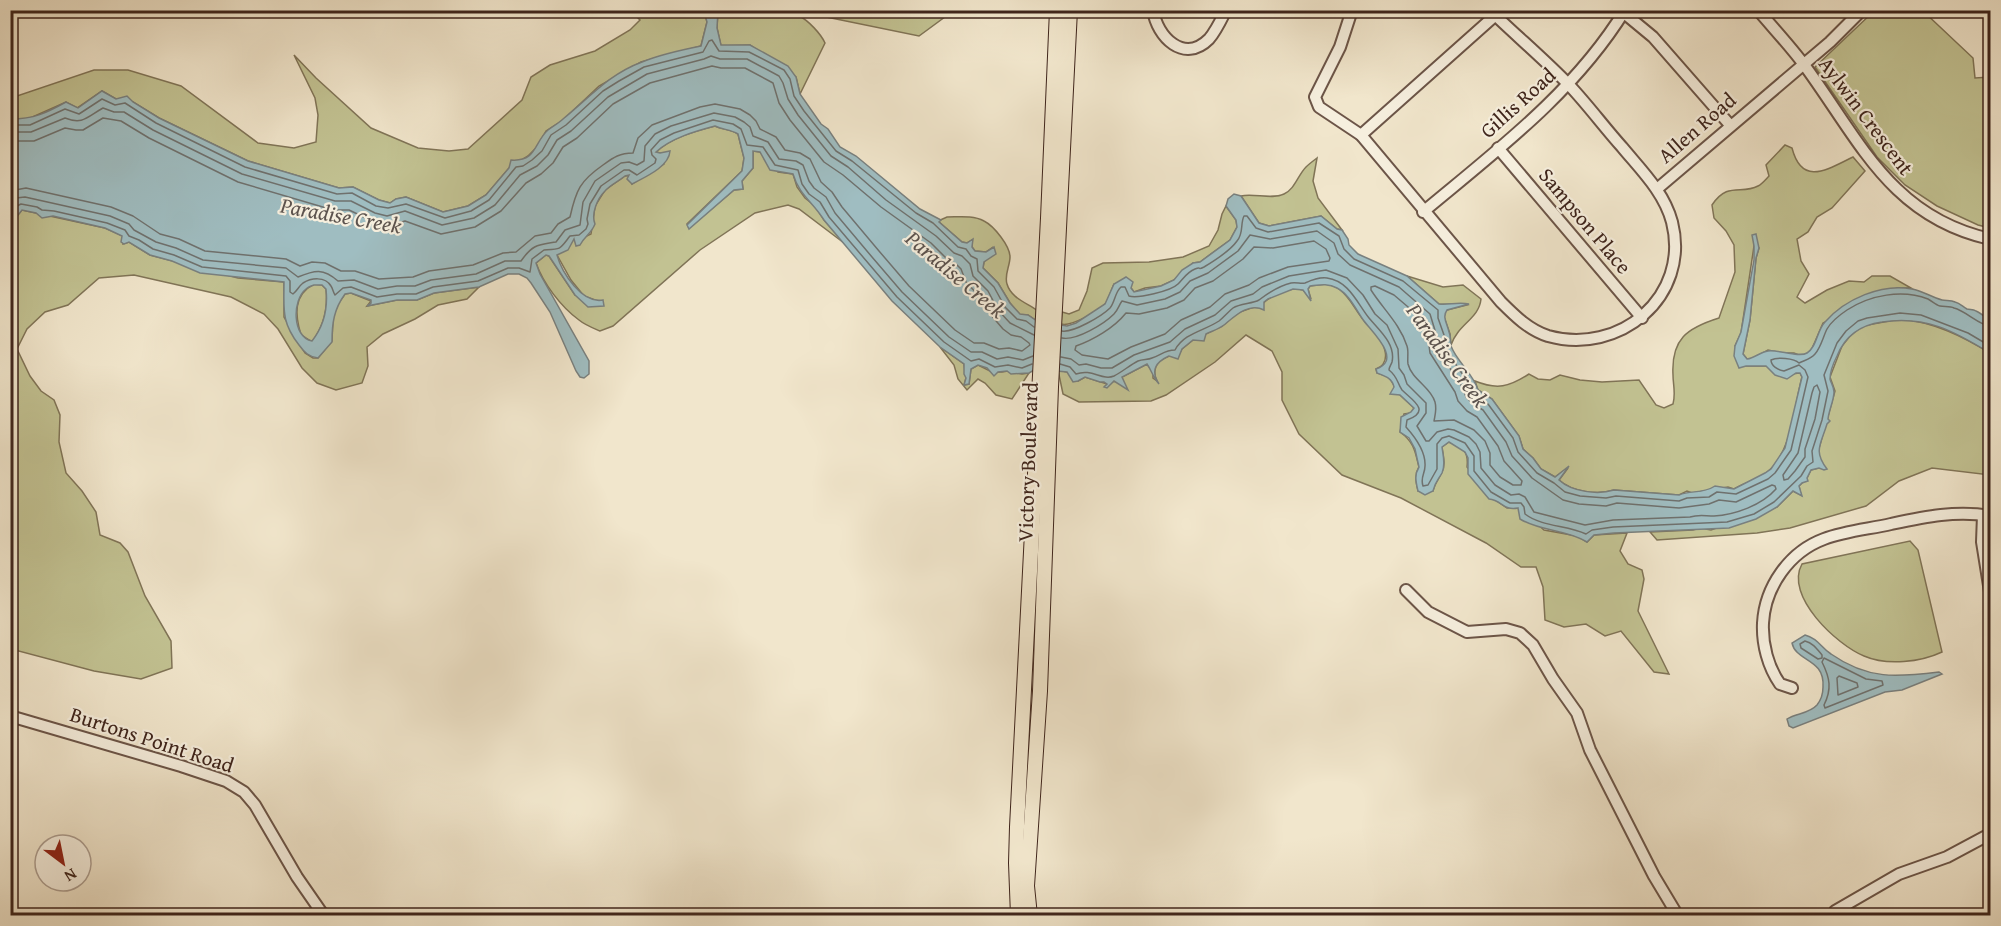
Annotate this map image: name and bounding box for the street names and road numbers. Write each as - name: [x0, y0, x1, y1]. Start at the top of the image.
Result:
- street label: Aylwin Crescent: [1811, 50, 1922, 182]
- street label: Gillis Road: [1473, 60, 1563, 145]
- street label: Allen Road: [1651, 84, 1743, 170]
- street label: Sampson Place: [1532, 161, 1639, 281]
- street label: Victory Boulevard: [1009, 381, 1046, 543]
- street label: Burtons Point Road: [66, 698, 239, 781]

